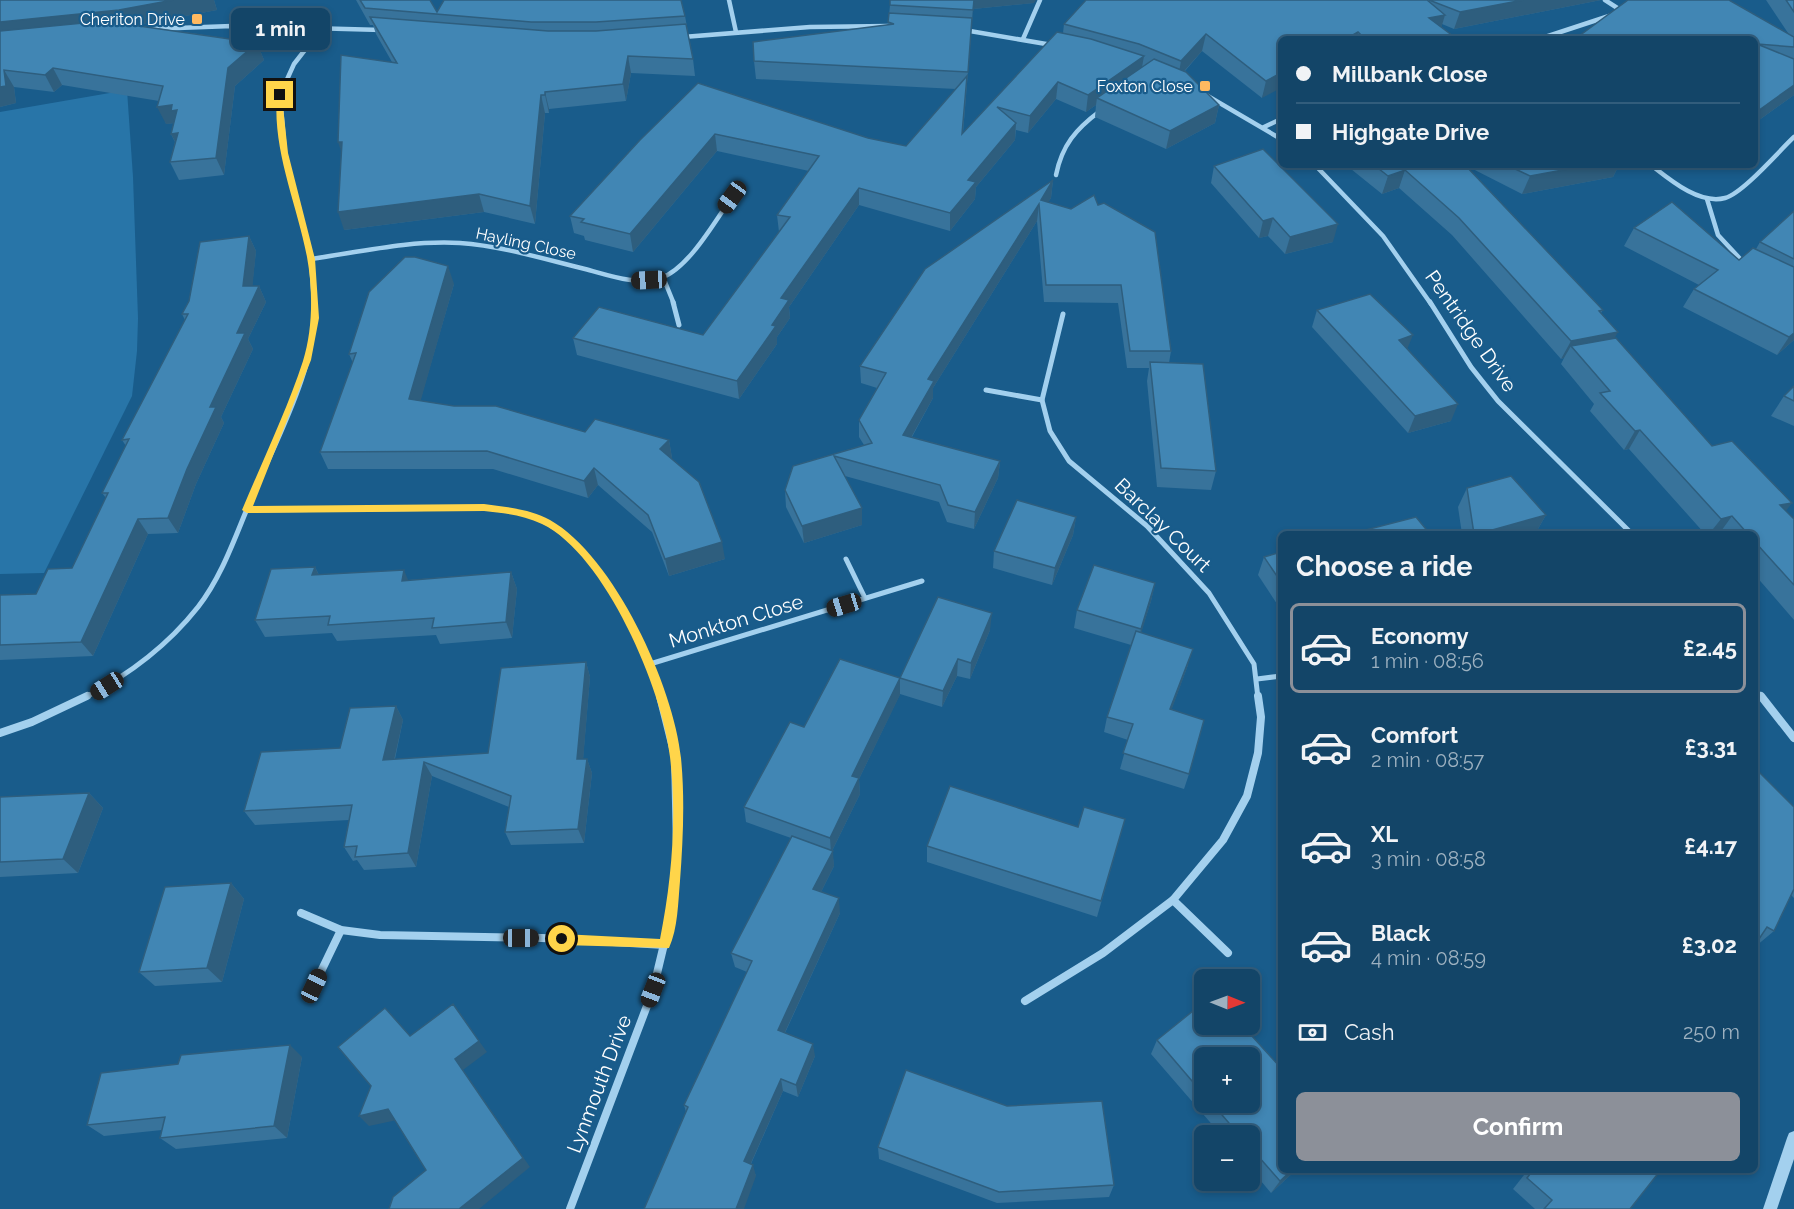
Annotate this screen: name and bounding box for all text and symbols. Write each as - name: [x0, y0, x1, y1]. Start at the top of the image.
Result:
- callout: 1 min: [230, 8, 330, 50]
- place label: Cheriton Drive: [80, 10, 185, 29]
- marker: Cheriton Drive: [190, 12, 204, 26]
- text: 1 min: [255, 17, 306, 41]
- text: Millbank Close: [1332, 61, 1487, 87]
- place label: Foxton Close: [1097, 77, 1193, 96]
- marker: Foxton Close: [1198, 79, 1212, 93]
- route end: [266, 81, 293, 108]
- text: Highgate Drive: [1332, 119, 1489, 145]
- car: [714, 177, 750, 217]
- street label: Hayling Close: [474, 224, 578, 263]
- street label: Pentridge Drive: [1420, 266, 1522, 397]
- car: [631, 270, 667, 290]
- street label: Barclay Court: [1110, 473, 1216, 577]
- text: Choose a ride: [1296, 551, 1472, 582]
- street label: Monkton Close: [666, 589, 806, 653]
- car: [824, 591, 864, 619]
- icon: car: [1299, 621, 1353, 675]
- text: Economy: [1371, 623, 1469, 649]
- text: £2.45: [1683, 635, 1737, 661]
- text: 1 min · 08:56: [1371, 649, 1484, 673]
- car: [87, 669, 127, 703]
- icon: car: [1299, 720, 1353, 774]
- text: Comfort: [1371, 722, 1458, 748]
- text: £3.31: [1685, 734, 1737, 760]
- text: 2 min · 08:57: [1371, 748, 1484, 772]
- icon: car: [1299, 819, 1353, 873]
- text: XL: [1371, 821, 1398, 847]
- text: £4.17: [1684, 833, 1737, 859]
- text: 3 min · 08:58: [1371, 847, 1486, 871]
- icon: car: [1299, 918, 1353, 972]
- text: Black: [1371, 920, 1430, 946]
- route start: [548, 925, 575, 952]
- car: [503, 929, 539, 947]
- text: £3.02: [1682, 932, 1737, 958]
- text: 4 min · 08:59: [1371, 946, 1486, 970]
- car: [298, 966, 330, 1006]
- north arrow: [1194, 969, 1260, 1035]
- map controls: [1194, 969, 1260, 1191]
- car: [638, 970, 668, 1010]
- street label: Lynmouth Drive: [562, 1011, 636, 1156]
- icon: cash: [1296, 1016, 1329, 1049]
- text: Cash: [1344, 1019, 1395, 1045]
- text: 250 m: [1683, 1020, 1740, 1044]
- button: +: [1194, 1047, 1260, 1113]
- button: Confirm: [1296, 1092, 1740, 1161]
- button: −: [1194, 1125, 1260, 1191]

